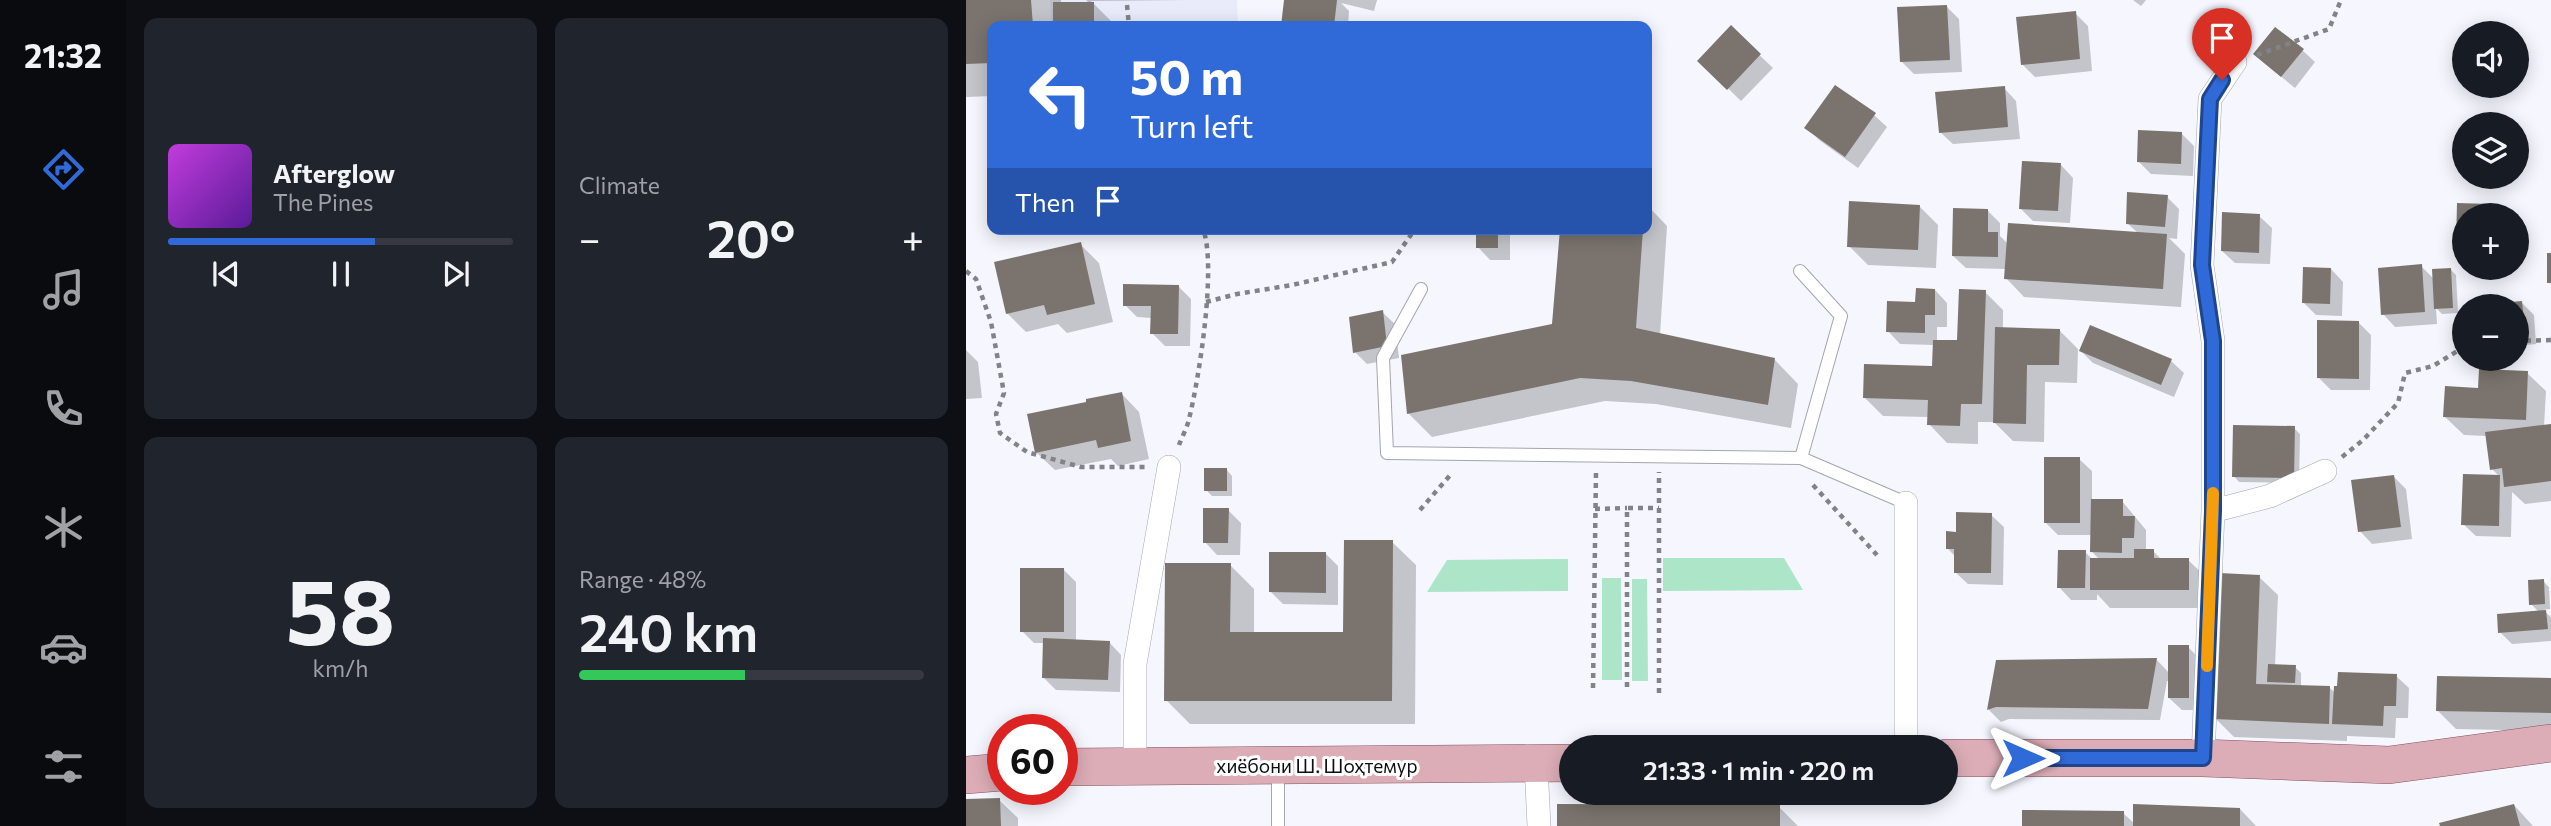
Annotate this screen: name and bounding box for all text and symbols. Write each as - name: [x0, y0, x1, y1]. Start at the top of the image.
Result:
- pin: [2192, 8, 2252, 80]
- icon: arrive: [2203, 19, 2241, 57]
- map controls: [2452, 21, 2529, 371]
- button: sound: [2452, 21, 2529, 98]
- text: 21:32: [24, 35, 102, 75]
- text: 50 m: [1130, 45, 1243, 105]
- icon: left: [1015, 49, 1106, 140]
- text: Turn left: [1130, 105, 1254, 145]
- button: layers: [2452, 112, 2529, 189]
- icon: directions: [39, 145, 88, 194]
- text: Afterglow: [273, 157, 395, 188]
- text: Climate: [579, 171, 660, 199]
- icon: arrive: [1089, 182, 1127, 220]
- text: Then: [1015, 186, 1075, 217]
- text: The Pines: [273, 188, 374, 216]
- button: +: [2452, 203, 2529, 280]
- text: 20°: [707, 205, 796, 269]
- text: −: [579, 214, 601, 261]
- text: +: [902, 214, 924, 261]
- icon: previous: [207, 255, 245, 293]
- icon: pause: [322, 255, 360, 293]
- icon: next: [437, 255, 475, 293]
- icon: music: [39, 265, 88, 314]
- button: −: [2452, 294, 2529, 371]
- icon: phone: [39, 384, 88, 433]
- icon: climate: [39, 503, 88, 552]
- text: 58: [286, 552, 395, 664]
- text: Range · 48%: [579, 565, 706, 593]
- text: 240 km: [579, 599, 758, 663]
- icon: car: [39, 623, 88, 672]
- text: km/h: [313, 654, 368, 682]
- speed limit sign: 60: [987, 714, 1078, 805]
- position arrow: [1986, 721, 2060, 795]
- icon: filters: [39, 742, 88, 791]
- street label: хиёбони Ш. Шоҳтемур: [1216, 754, 1418, 777]
- text: 21:33 · 1 min · 220 m: [1643, 754, 1874, 785]

